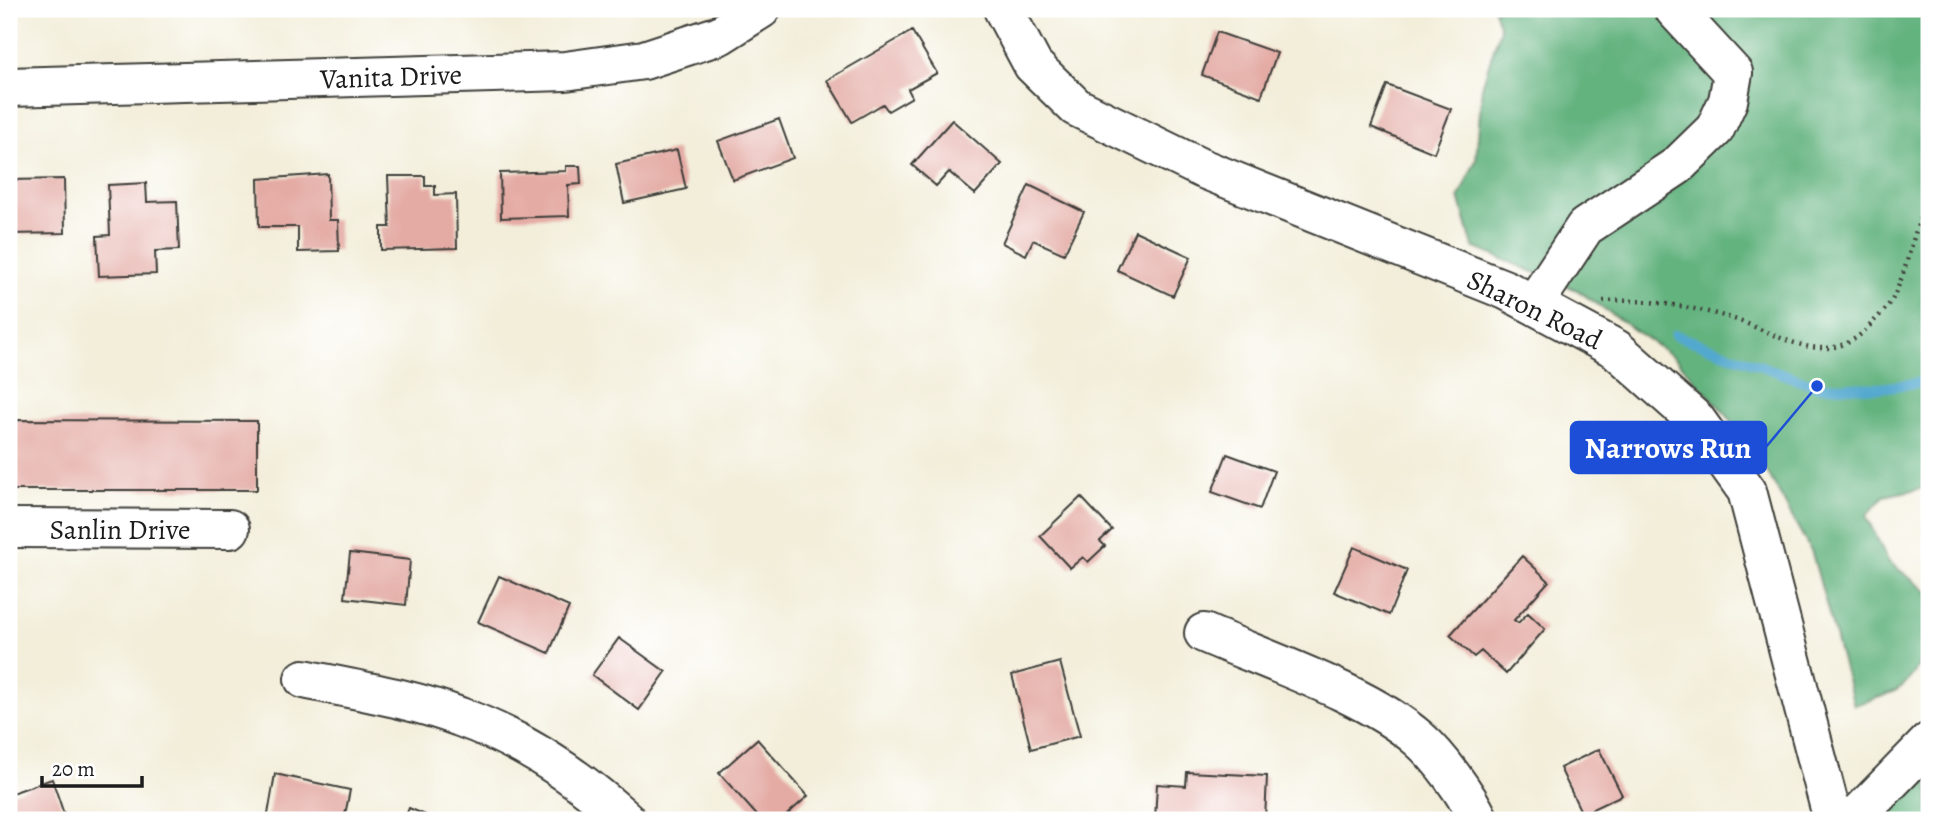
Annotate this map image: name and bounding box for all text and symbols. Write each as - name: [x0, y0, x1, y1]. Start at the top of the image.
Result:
- street label: Vanita Drive: [319, 56, 463, 98]
- street label: Sharon Road: [1461, 261, 1609, 359]
- callout: Narrows Run: [1571, 422, 1766, 473]
- text: Narrows Run: [1585, 428, 1752, 468]
- street label: Sanlin Drive: [49, 511, 191, 549]
- scale bar: [42, 745, 142, 789]
- text: 20 m: [52, 755, 95, 783]

